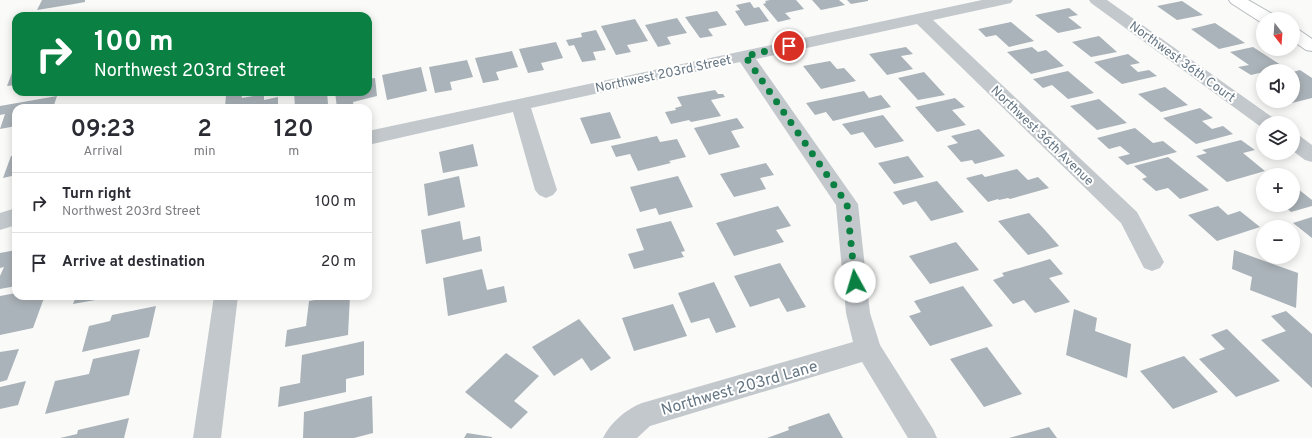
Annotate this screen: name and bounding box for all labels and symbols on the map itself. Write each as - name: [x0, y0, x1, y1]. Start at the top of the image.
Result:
- north arrow: [1256, 12, 1300, 56]
- street label: Northwest 36th Court: [1126, 19, 1238, 107]
- pin: [772, 29, 806, 63]
- street label: Northwest 203rd Street: [594, 53, 733, 97]
- street label: Northwest 36th Avenue: [987, 83, 1096, 190]
- position arrow: [834, 261, 876, 303]
- street label: Northwest 203rd Lane: [659, 357, 820, 421]

